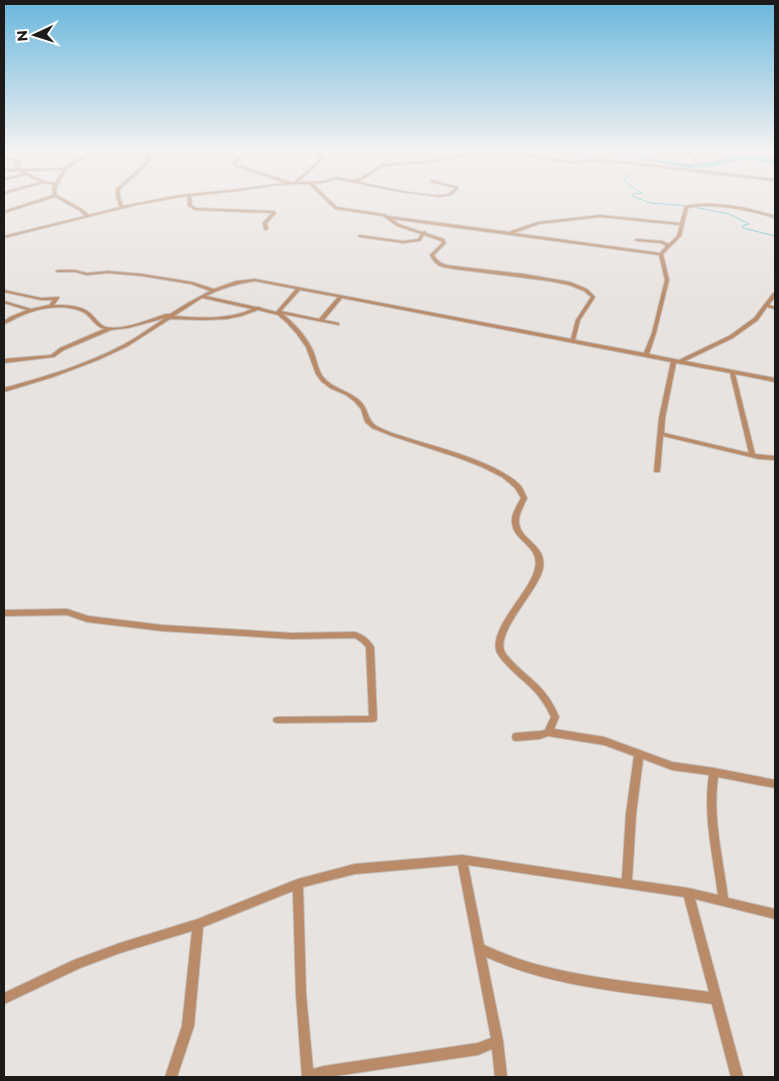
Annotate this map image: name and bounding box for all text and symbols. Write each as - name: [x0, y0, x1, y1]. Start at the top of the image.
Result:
- north arrow: [10, 10, 60, 60]
- text: N: [13, 30, 31, 42]

